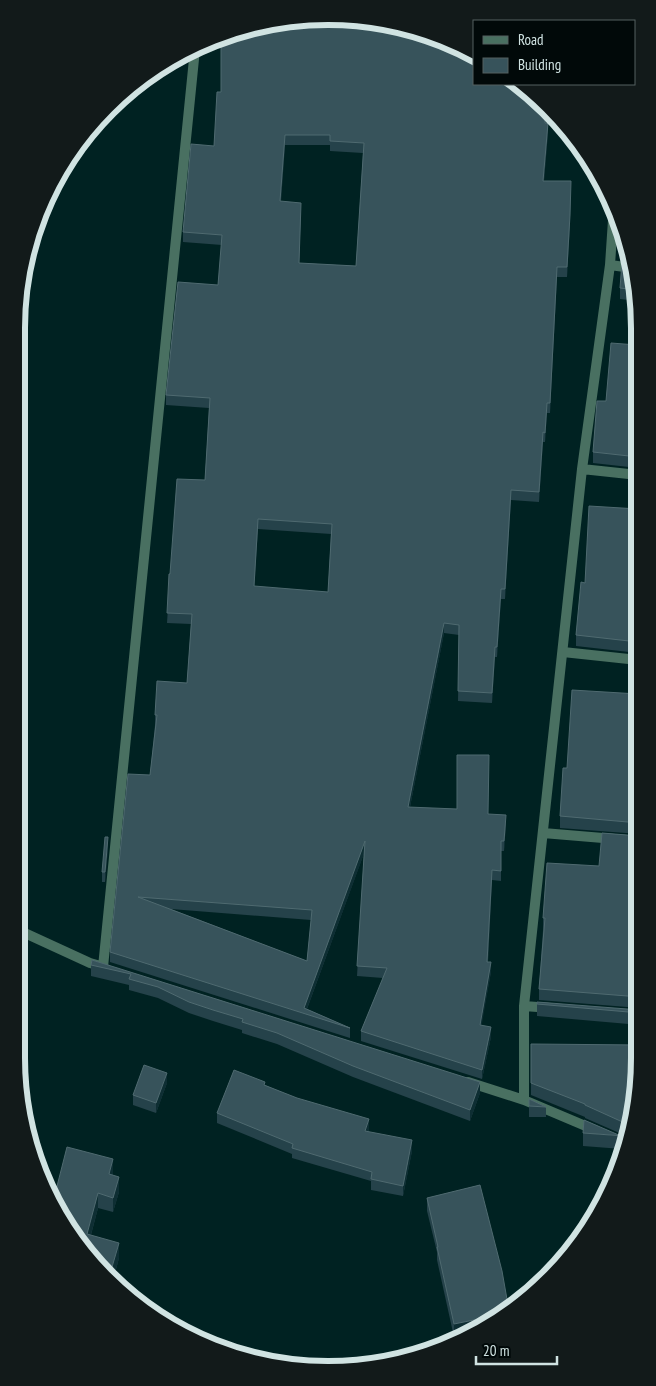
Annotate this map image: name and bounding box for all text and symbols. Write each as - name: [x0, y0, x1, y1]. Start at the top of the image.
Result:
- legend: [473, 20, 636, 85]
- text: Road: [518, 30, 544, 49]
- text: Building: [518, 55, 561, 74]
- scale bar: [476, 1334, 557, 1366]
- text: 20 m: [483, 1341, 509, 1360]

